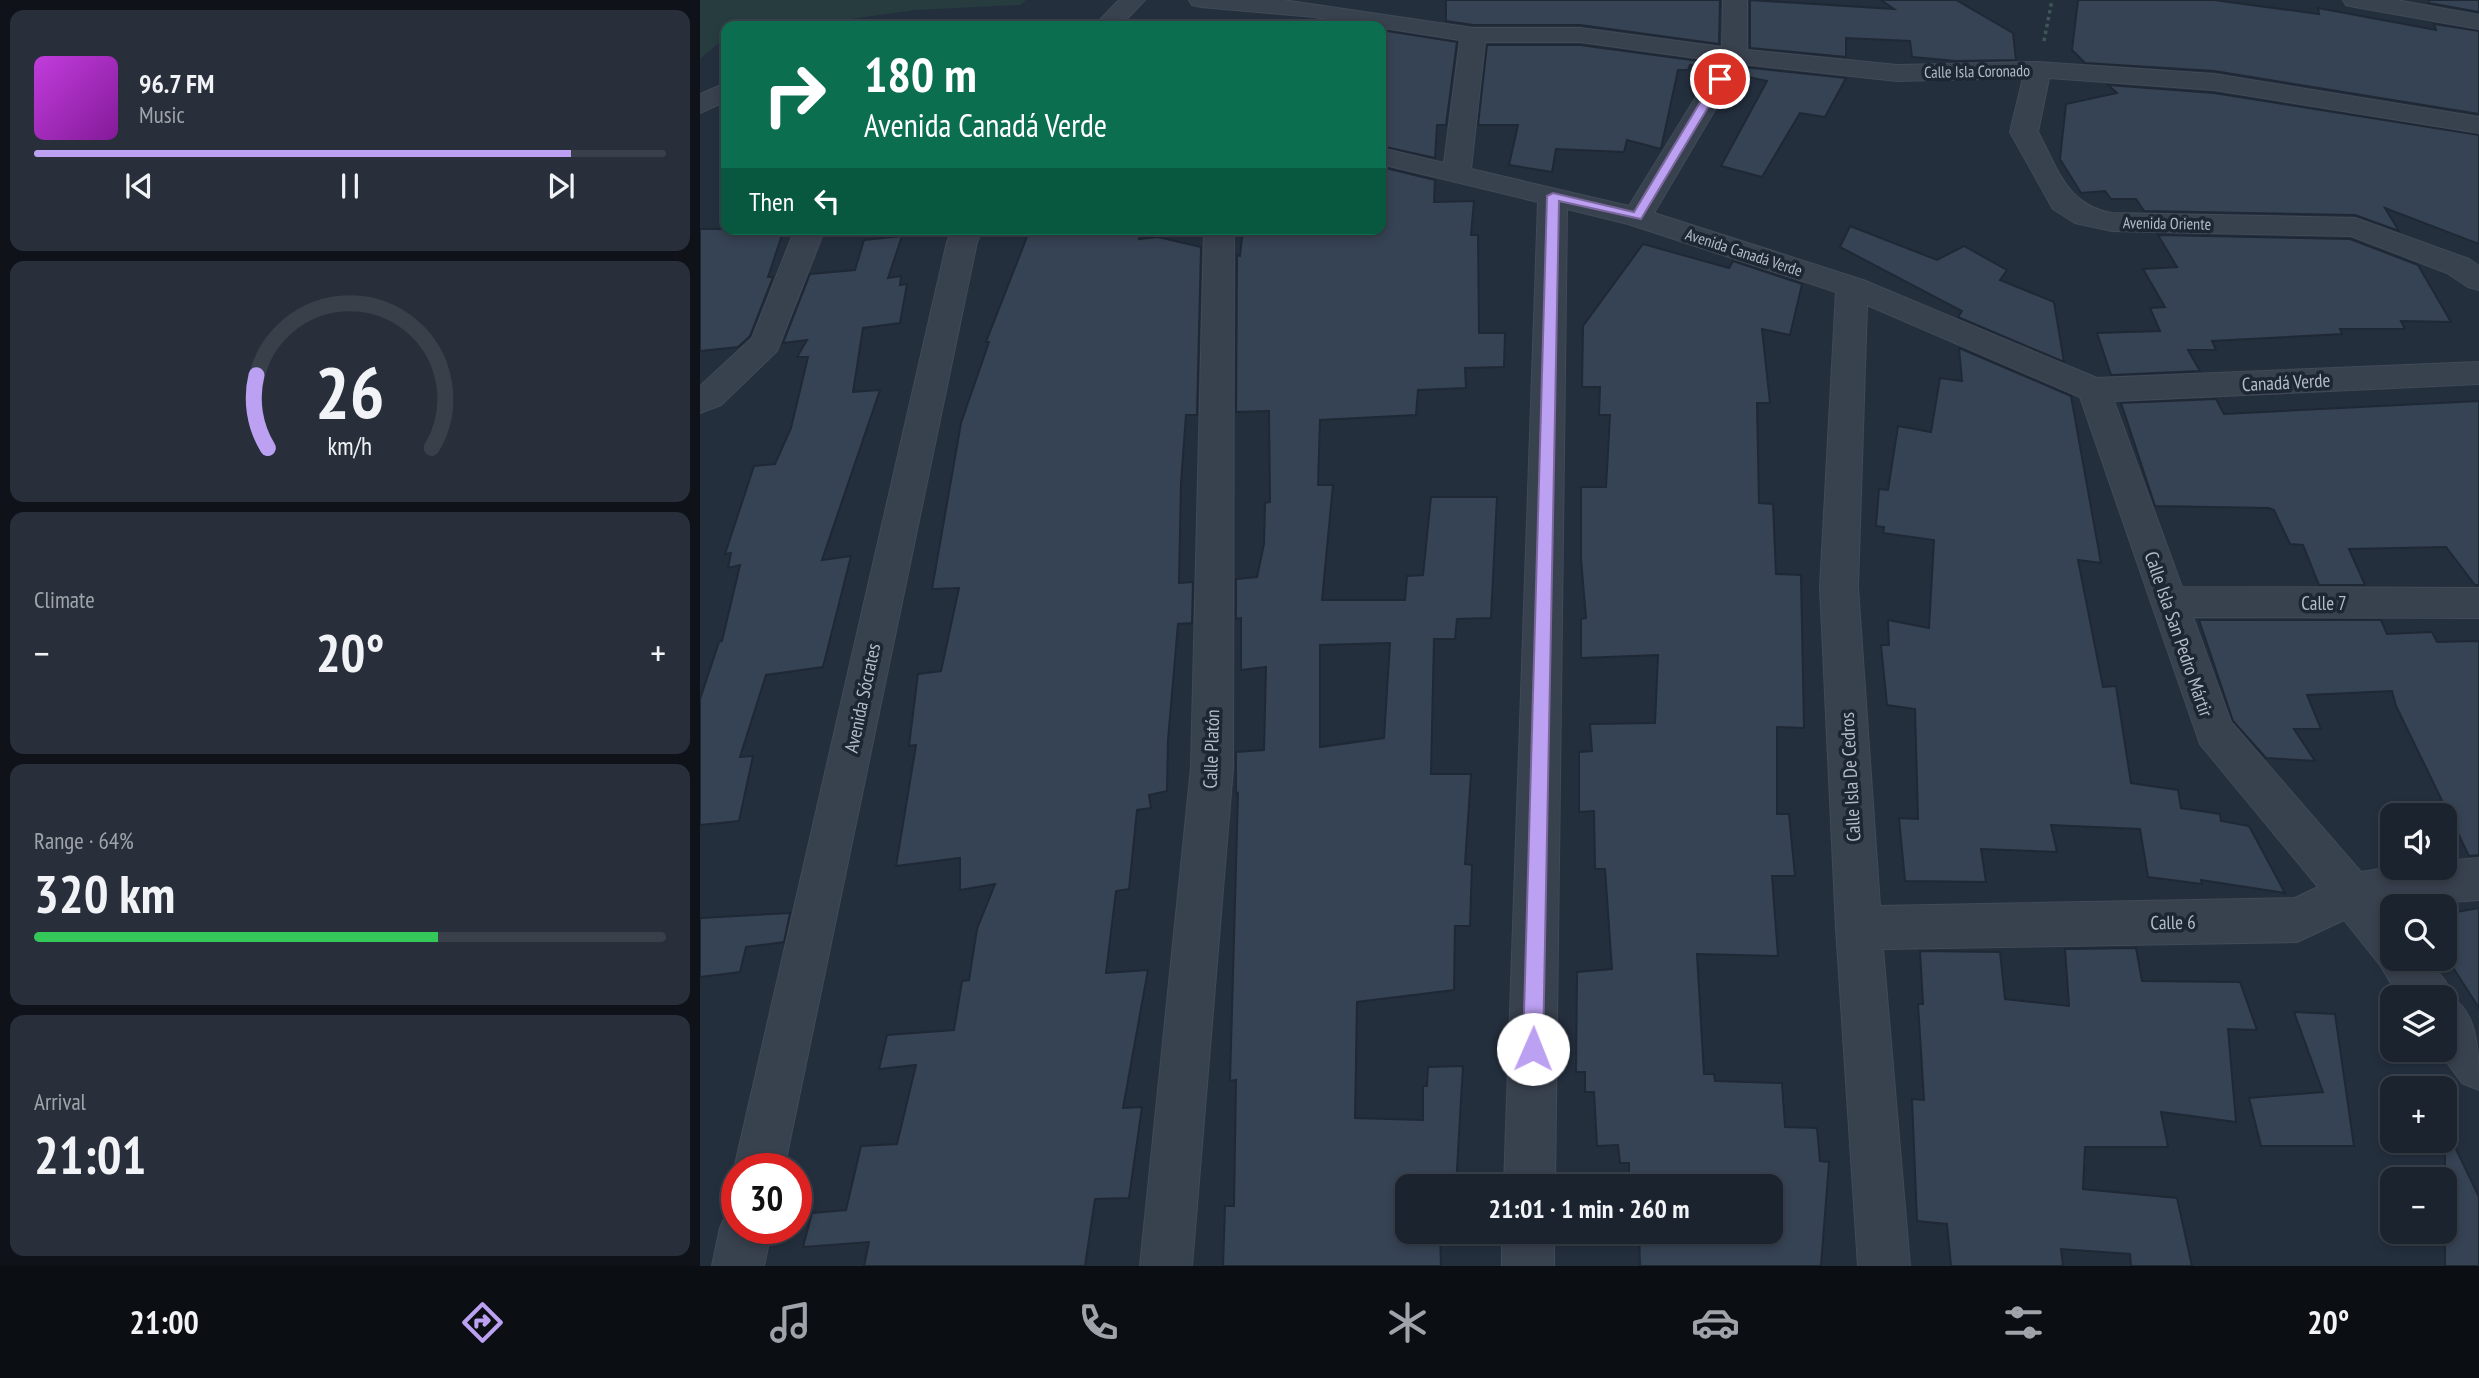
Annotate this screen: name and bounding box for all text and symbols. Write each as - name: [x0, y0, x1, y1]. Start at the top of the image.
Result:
- text: 180 m: [864, 42, 977, 106]
- icon: right: [749, 49, 840, 140]
- pin: [1690, 49, 1750, 109]
- icon: arrive: [1701, 60, 1739, 98]
- street label: Calle Isla Coronado: [1924, 60, 2030, 82]
- text: 96.7 FM: [139, 67, 214, 100]
- text: Music: [139, 100, 185, 129]
- text: Avenida Canadá Verde: [864, 104, 1107, 146]
- icon: previous: [120, 167, 158, 205]
- icon: pause: [331, 167, 369, 205]
- icon: next: [542, 167, 580, 205]
- icon: left: [808, 182, 846, 220]
- text: Then: [749, 185, 794, 218]
- street label: Avenida Oriente: [2123, 212, 2211, 234]
- street label: Avenida Canadá Verde: [1683, 224, 1805, 280]
- text: 26: [315, 344, 385, 438]
- street label: Canadá Verde: [2241, 368, 2331, 396]
- text: km/h: [328, 430, 372, 462]
- street label: Calle Isla San Pedro Mártir: [2139, 548, 2219, 721]
- text: Climate: [34, 585, 95, 614]
- street label: Calle 7: [2301, 591, 2347, 615]
- text: 20°: [316, 619, 384, 686]
- text: −: [34, 628, 50, 677]
- text: +: [650, 628, 666, 677]
- street label: Avenida Sócrates: [839, 641, 885, 755]
- street label: Calle Platón: [1198, 709, 1224, 789]
- street label: Calle Isla De Cedros: [1835, 712, 1865, 842]
- map controls: [2380, 803, 2457, 1244]
- button: sound: [2380, 803, 2457, 880]
- text: Range · 64%: [34, 826, 134, 855]
- text: 320 km: [34, 860, 175, 927]
- button: search: [2380, 894, 2457, 971]
- street label: Calle 6: [2150, 910, 2196, 934]
- button: layers: [2380, 985, 2457, 1062]
- position arrow: [1496, 1012, 1570, 1086]
- button: +: [2380, 1076, 2457, 1153]
- text: Arrival: [34, 1087, 86, 1116]
- text: 21:01: [34, 1121, 146, 1188]
- speed limit sign: 30: [721, 1153, 812, 1244]
- button: −: [2380, 1167, 2457, 1244]
- text: 21:01 · 1 min · 260 m: [1489, 1192, 1689, 1225]
- icon: directions: [458, 1298, 507, 1347]
- icon: music: [766, 1298, 815, 1347]
- icon: phone: [1074, 1298, 1123, 1347]
- icon: climate: [1383, 1298, 1432, 1347]
- icon: car: [1691, 1298, 1740, 1347]
- icon: filters: [1999, 1298, 2048, 1347]
- text: 21:00: [130, 1301, 199, 1343]
- text: 20°: [2307, 1301, 2349, 1343]

